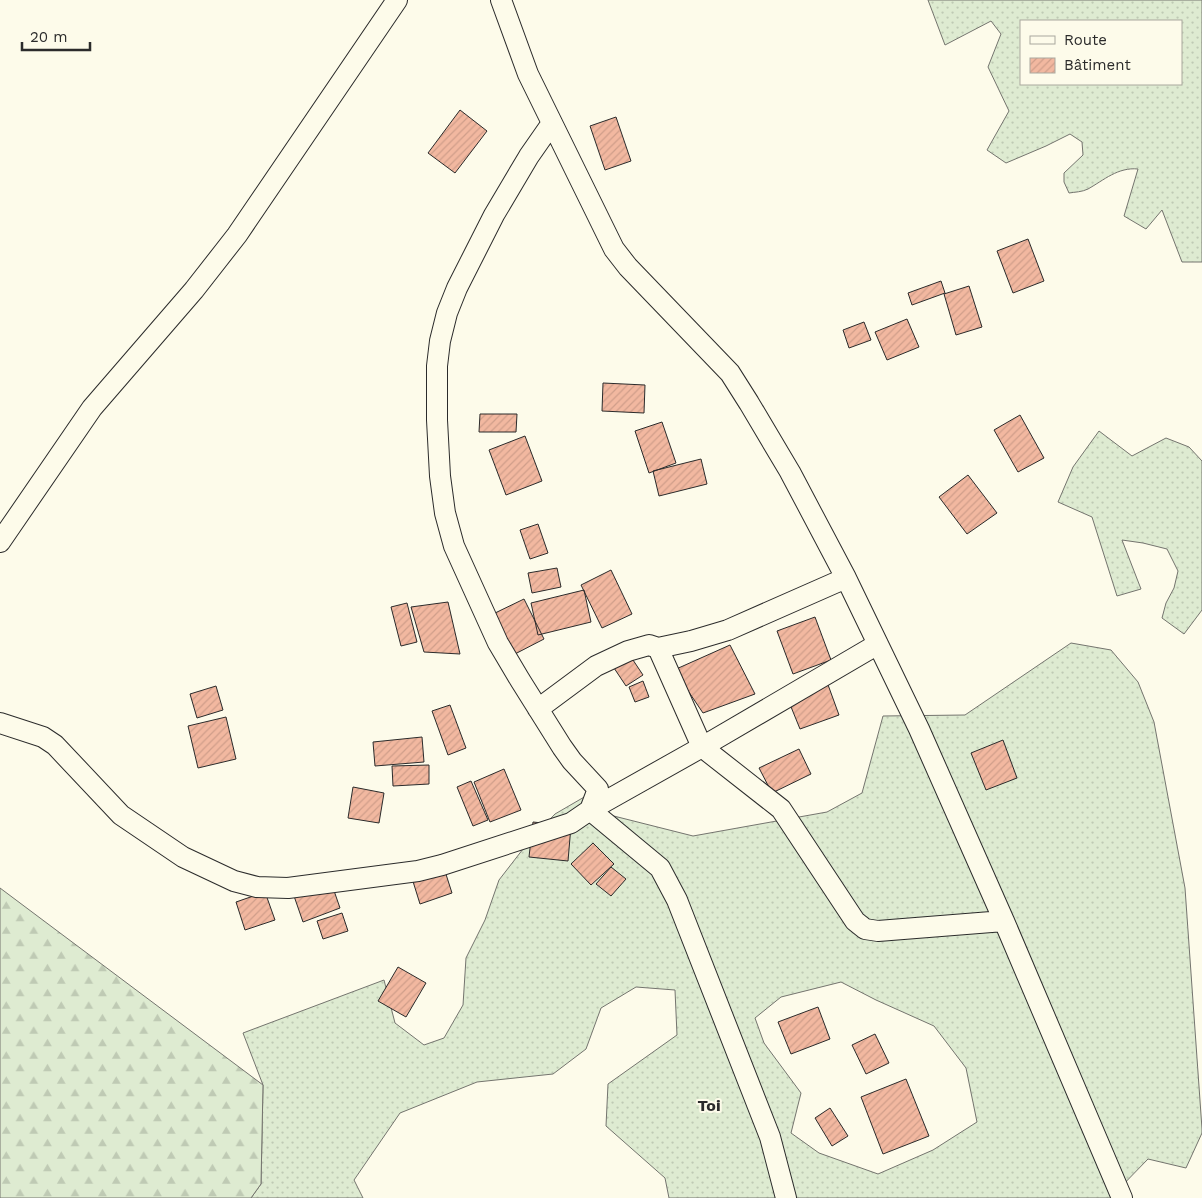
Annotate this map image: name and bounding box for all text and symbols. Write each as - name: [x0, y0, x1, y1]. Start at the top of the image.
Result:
- scale bar: [22, 20, 90, 52]
- legend: [1020, 20, 1182, 85]
- text: 20 m: [30, 28, 68, 46]
- text: Route: [1064, 31, 1107, 49]
- text: Bâtiment: [1064, 56, 1131, 74]
- district label: Toi: [697, 1096, 721, 1115]

